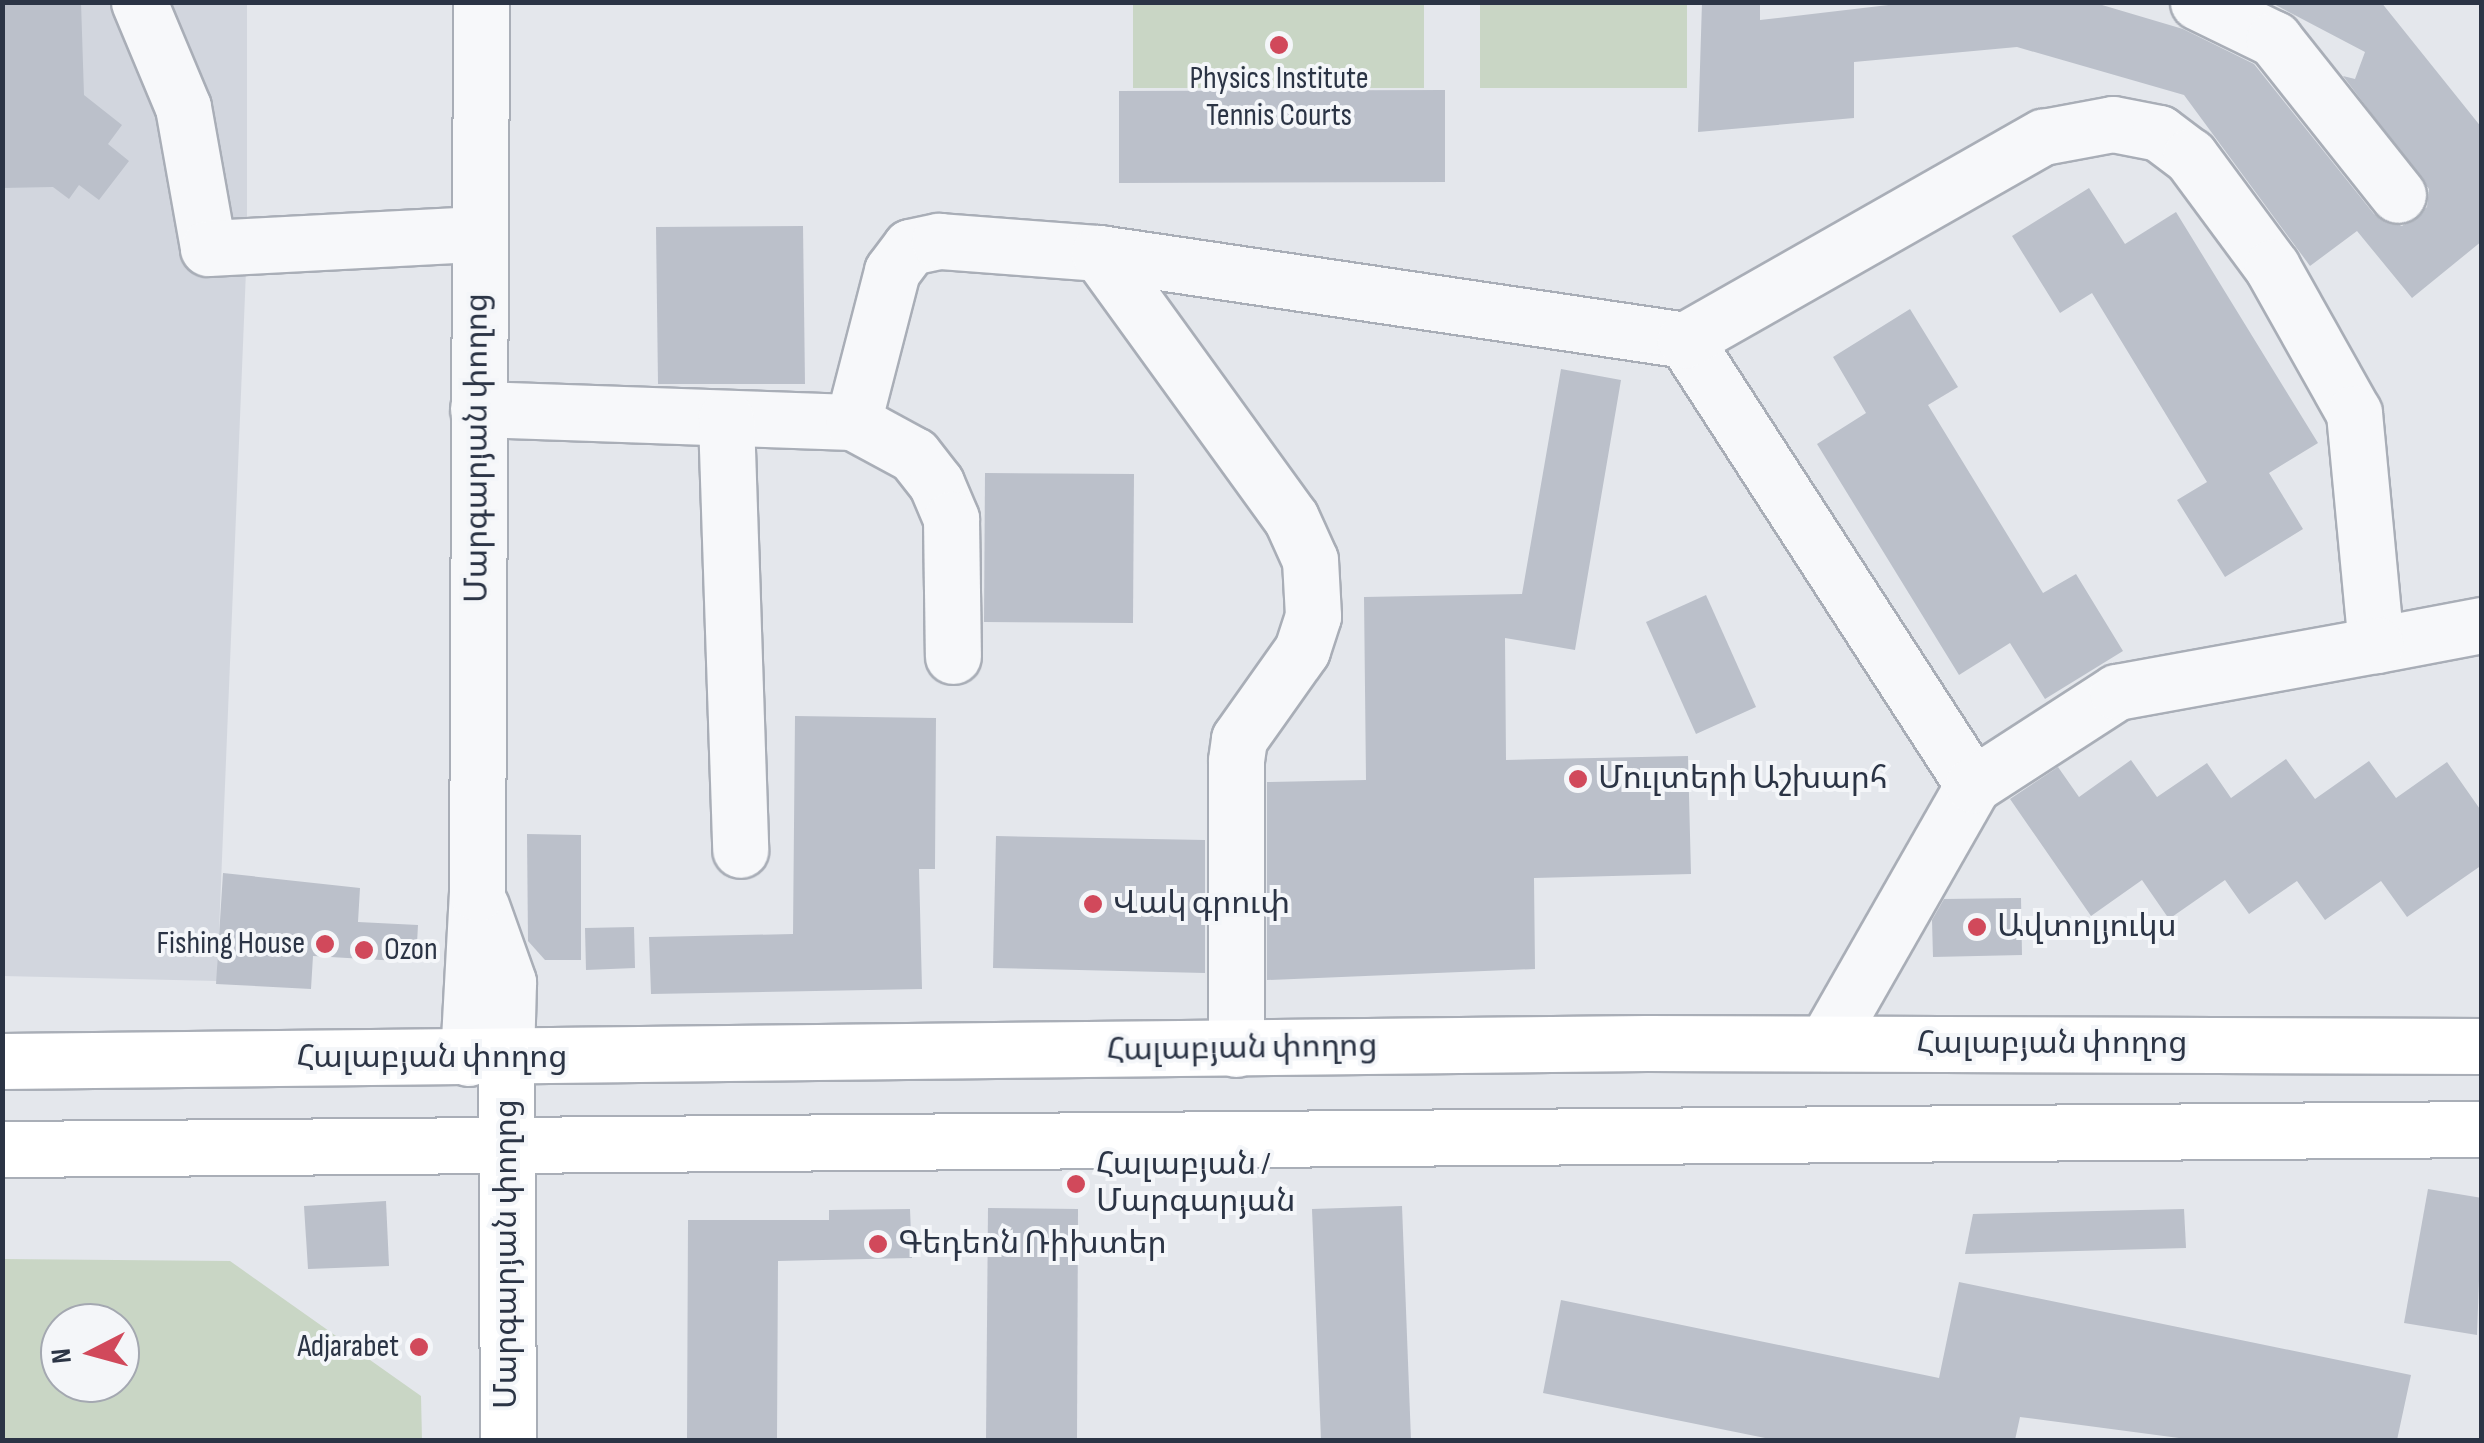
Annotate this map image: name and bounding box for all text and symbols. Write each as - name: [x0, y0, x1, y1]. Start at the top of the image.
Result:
- marker: Physics Institute Tennis Courts: [1268, 34, 1290, 56]
- place label: Physics Institute Tennis Courts: [1189, 61, 1369, 136]
- street label: Մարգարյան փողոց: [459, 293, 497, 603]
- place label: Մուլտերի Աշխարհ: [1598, 760, 1888, 798]
- marker: Մուլտերի Աշխարհ: [1567, 768, 1589, 790]
- place label: Վակ գրուփ: [1113, 885, 1290, 923]
- marker: Վակ գրուփ: [1082, 893, 1104, 915]
- place label: Ավտոլյուկս: [1997, 908, 2177, 946]
- marker: Ավտոլյուկս: [1966, 916, 1988, 938]
- place label: Fishing House: [156, 925, 305, 963]
- place label: Ozon: [384, 931, 438, 969]
- marker: Fishing House: [314, 933, 336, 955]
- marker: Ozon: [353, 939, 375, 961]
- street label: Հալաբյան փողոց: [1917, 1025, 2187, 1063]
- street label: Հալաբյան փողոց: [1106, 1027, 1378, 1071]
- street label: Հալաբյան փողոց: [297, 1039, 567, 1077]
- street label: Մարգարյան փողոց: [488, 1099, 526, 1409]
- place label: Հալաբյան / Մարգարյան: [1096, 1147, 1295, 1222]
- marker: Հալաբյան / Մարգարյան: [1065, 1173, 1087, 1195]
- place label: Գեդեոն Ռիխտեր: [898, 1225, 1167, 1263]
- marker: Գեդեոն Ռիխտեր: [867, 1233, 889, 1255]
- north arrow: [40, 1303, 140, 1403]
- place label: Adjarabet: [298, 1328, 399, 1366]
- marker: Adjarabet: [408, 1336, 430, 1358]
- text: N: [44, 1347, 79, 1365]

